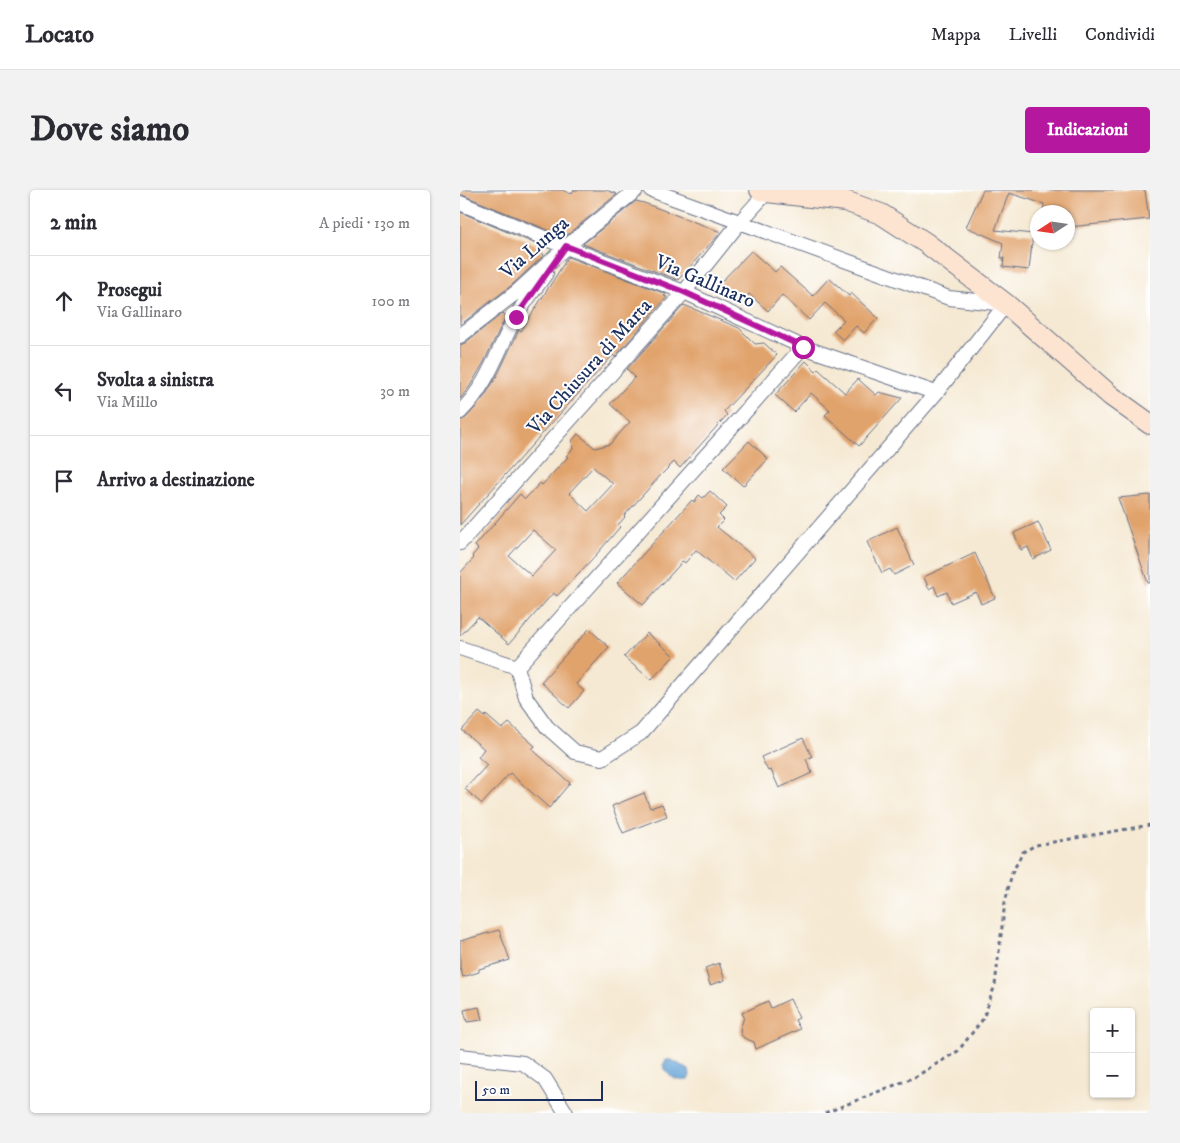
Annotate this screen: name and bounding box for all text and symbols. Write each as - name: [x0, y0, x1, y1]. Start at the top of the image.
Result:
- text: Locato: [25, 20, 94, 50]
- text: Mappa: [931, 24, 981, 46]
- text: Livelli: [1009, 24, 1057, 46]
- text: Condividi: [1085, 24, 1155, 46]
- button: Indicazioni: [1025, 107, 1150, 153]
- text: Dove siamo: [30, 108, 189, 152]
- north arrow: [1030, 205, 1075, 250]
- text: 2 min: [50, 210, 97, 236]
- street label: Via Lunga: [495, 211, 575, 285]
- text: A piedi · 130 m: [319, 213, 410, 233]
- street label: Via Gallinaro: [650, 249, 759, 314]
- text: Prosegui: [97, 279, 162, 302]
- icon: ahead: [50, 287, 78, 315]
- text: 100 m: [372, 291, 410, 311]
- street label: Via Chiusura di Marta: [522, 294, 658, 441]
- text: Via Gallinaro: [97, 302, 182, 322]
- route end: [505, 306, 528, 329]
- route start: [792, 336, 815, 359]
- text: Svolta a sinistra: [97, 369, 214, 392]
- icon: left: [50, 377, 78, 405]
- text: 30 m: [380, 381, 410, 401]
- text: Via Millo: [97, 392, 157, 412]
- icon: arrive: [50, 467, 78, 495]
- text: Arrivo a destinazione: [97, 469, 255, 492]
- map controls: [1090, 1008, 1135, 1098]
- button: +: [1090, 1008, 1135, 1053]
- button: −: [1090, 1053, 1135, 1098]
- scale bar: [475, 1078, 602, 1101]
- text: 50 m: [482, 1081, 510, 1099]

